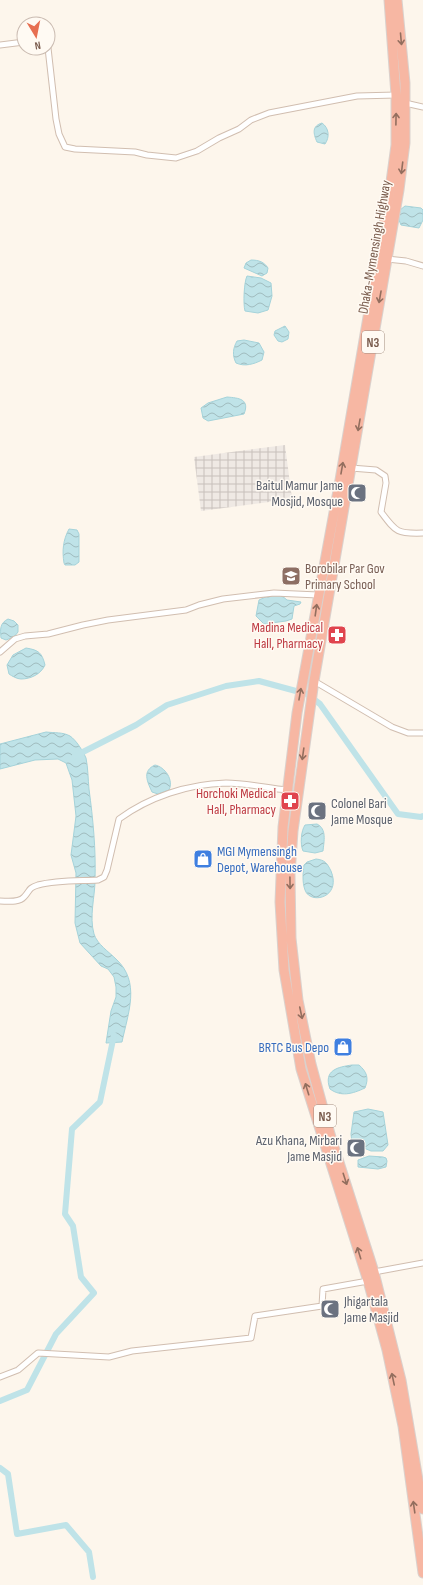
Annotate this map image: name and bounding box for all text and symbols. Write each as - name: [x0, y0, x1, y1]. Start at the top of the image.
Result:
- north arrow: [16, 16, 56, 56]
- one-way arrow: [398, 32, 405, 45]
- text: N: [34, 38, 42, 52]
- one-way arrow: [392, 113, 400, 126]
- one-way arrow: [398, 161, 406, 174]
- street label: Dhaka-Mymensingh Highway: [354, 178, 395, 315]
- one-way arrow: [376, 290, 384, 303]
- road number: N3: [362, 331, 384, 353]
- one-way arrow: [354, 418, 362, 431]
- one-way arrow: [338, 462, 346, 475]
- place label: Baitul Mamur Jame Mosjid, Mosque: [256, 477, 343, 510]
- mosque icon: Baitul Mamur Jame Mosjid, Mosque: [346, 482, 368, 504]
- place label: Borobilar Par Gov Primary School: [305, 560, 385, 593]
- school or university icon: Borobilar Par Gov Primary School: [280, 565, 302, 587]
- one-way arrow: [312, 604, 320, 617]
- place label: Madina Medical Hall, Pharmacy: [251, 619, 324, 652]
- pharmacy icon: Madina Medical Hall, Pharmacy: [326, 624, 348, 646]
- one-way arrow: [296, 688, 304, 701]
- one-way arrow: [299, 747, 307, 760]
- place label: Horchoki Medical Hall, Pharmacy: [196, 785, 277, 818]
- pharmacy icon: Horchoki Medical Hall, Pharmacy: [279, 790, 301, 812]
- place label: Colonel Bari Jame Mosque: [330, 795, 393, 828]
- mosque icon: Colonel Bari Jame Mosque: [306, 800, 328, 822]
- place label: MGI Mymensingh Depot, Warehouse: [217, 843, 302, 876]
- shop icon: MGI Mymensingh Depot, Warehouse: [192, 848, 214, 870]
- one-way arrow: [286, 876, 294, 889]
- one-way arrow: [297, 1006, 305, 1019]
- shop icon: BRTC Bus Depo: [332, 1036, 354, 1058]
- place label: BRTC Bus Depo: [259, 1039, 329, 1056]
- one-way arrow: [303, 1083, 310, 1096]
- road number: N3: [314, 1105, 336, 1127]
- place label: Azu Khana, Mirbari Jame Masjid: [255, 1132, 342, 1165]
- mosque icon: Azu Khana, Mirbari Jame Masjid: [345, 1137, 367, 1159]
- one-way arrow: [342, 1172, 349, 1185]
- one-way arrow: [355, 1247, 362, 1260]
- place label: Jhigartala Jame Masjid: [343, 1293, 399, 1326]
- mosque icon: Jhigartala Jame Masjid: [319, 1298, 341, 1320]
- one-way arrow: [388, 1372, 396, 1385]
- one-way arrow: [410, 1501, 418, 1514]

